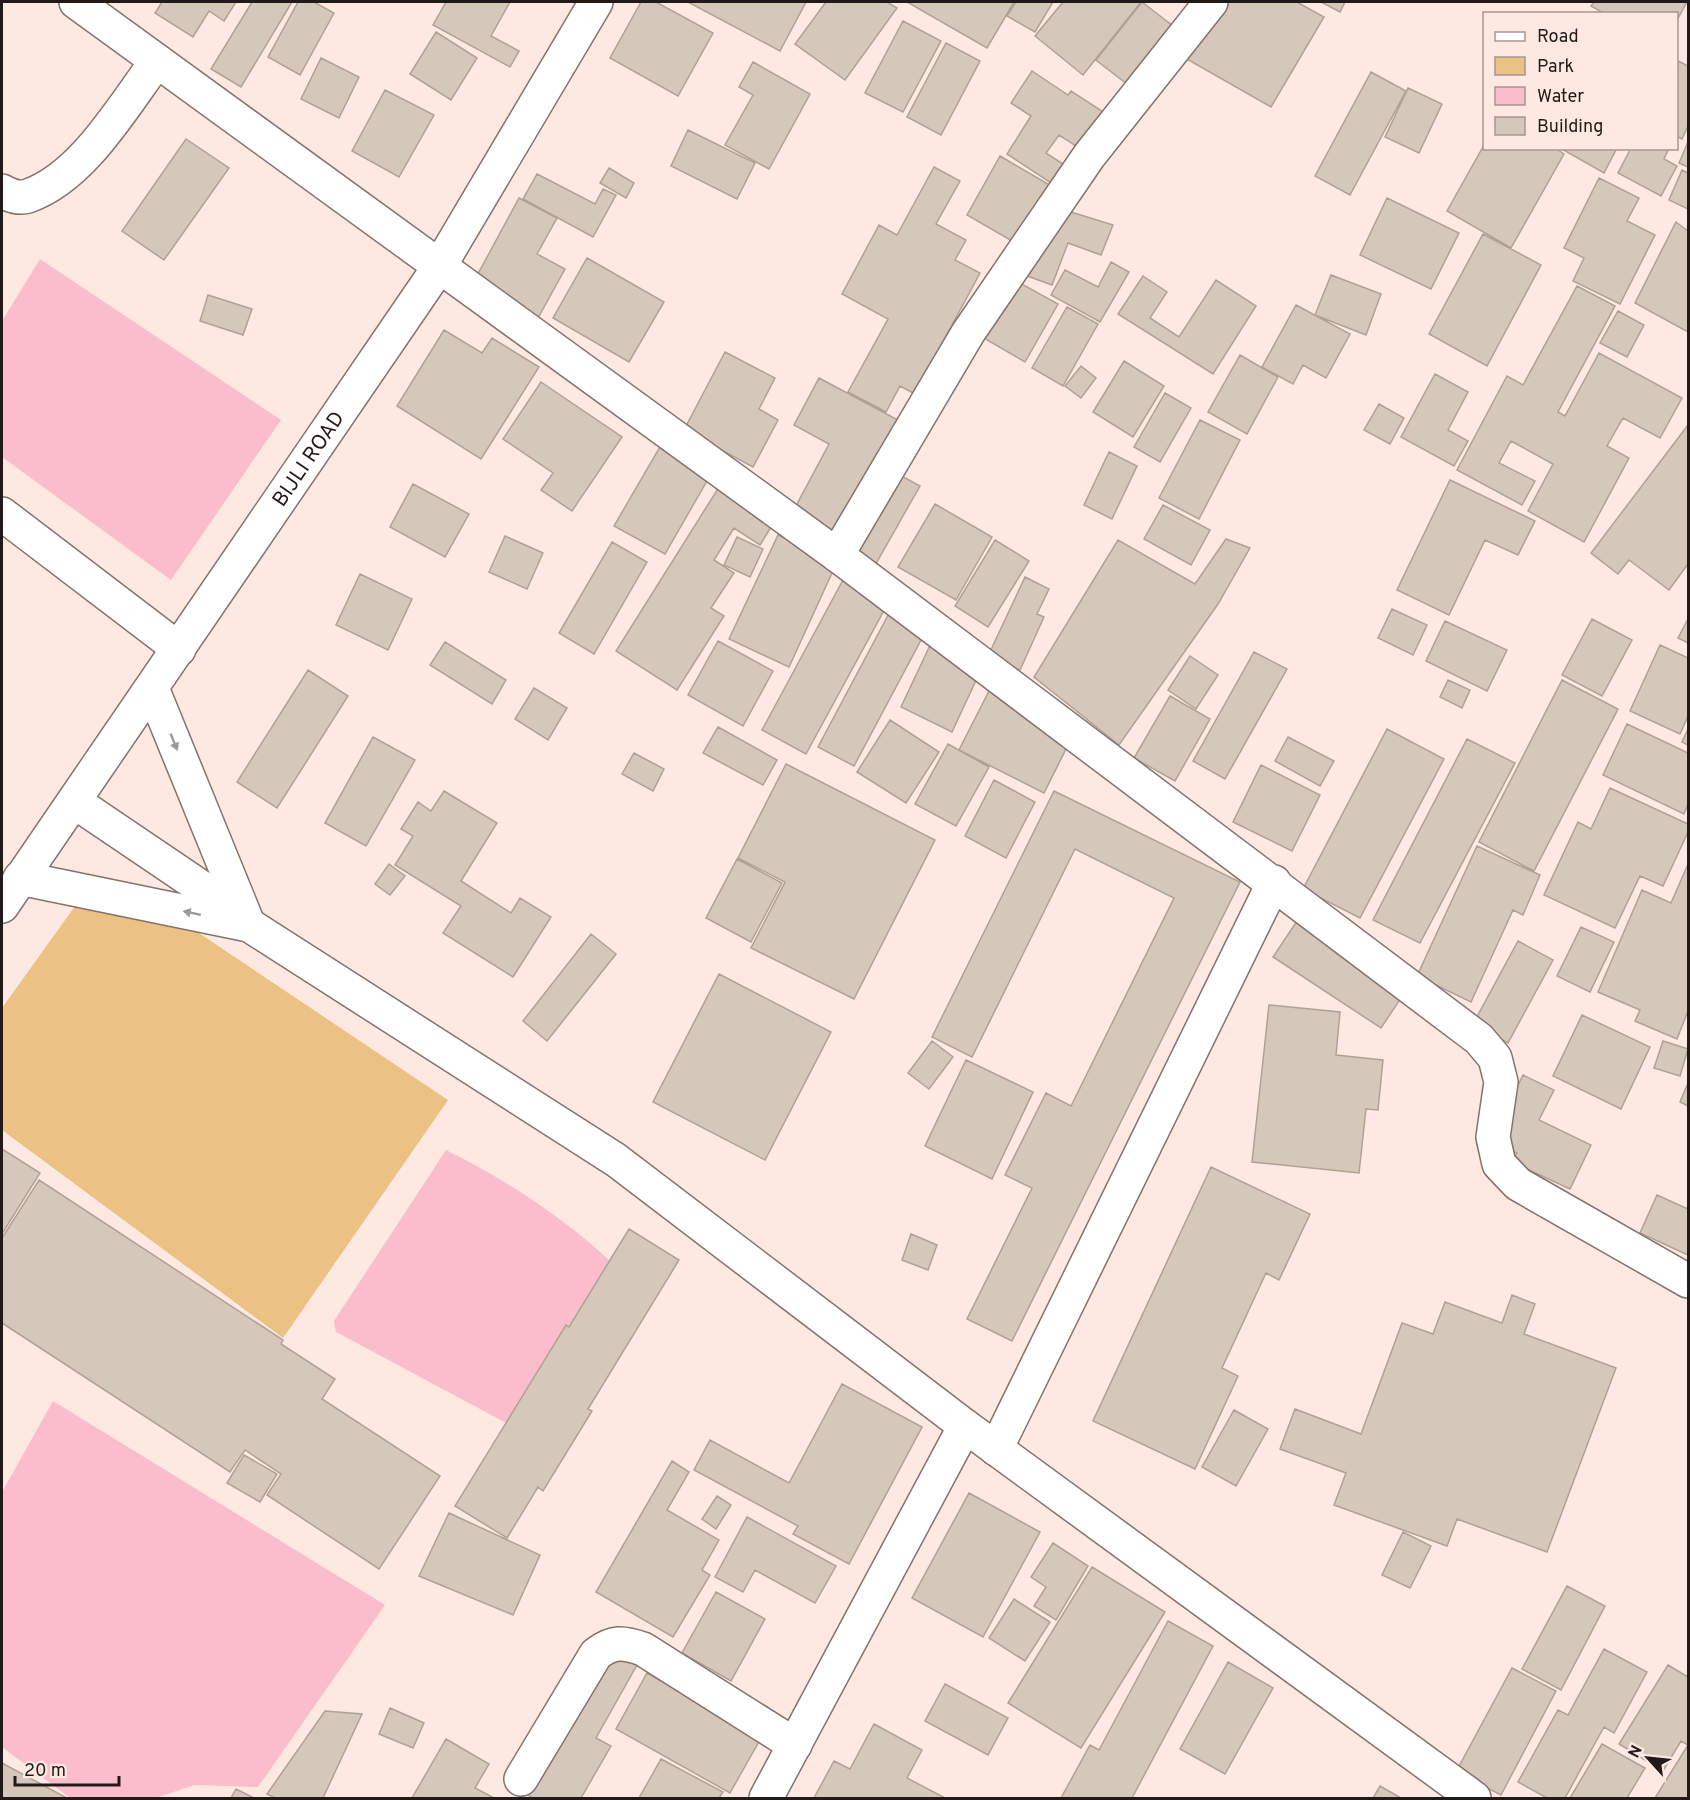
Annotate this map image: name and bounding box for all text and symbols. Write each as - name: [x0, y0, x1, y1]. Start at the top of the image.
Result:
- legend: [1483, 12, 1678, 150]
- text: Road: [1537, 26, 1579, 49]
- text: Park: [1537, 56, 1574, 79]
- text: Water: [1537, 86, 1584, 109]
- text: Building: [1537, 116, 1603, 139]
- street label: BIJLI ROAD: [267, 406, 351, 513]
- one-way arrow: [169, 733, 179, 751]
- one-way arrow: [182, 908, 201, 918]
- north arrow: [1618, 1728, 1678, 1788]
- text: N: [1625, 1742, 1648, 1762]
- scale bar: [15, 1749, 118, 1787]
- text: 20 m: [24, 1760, 66, 1783]

